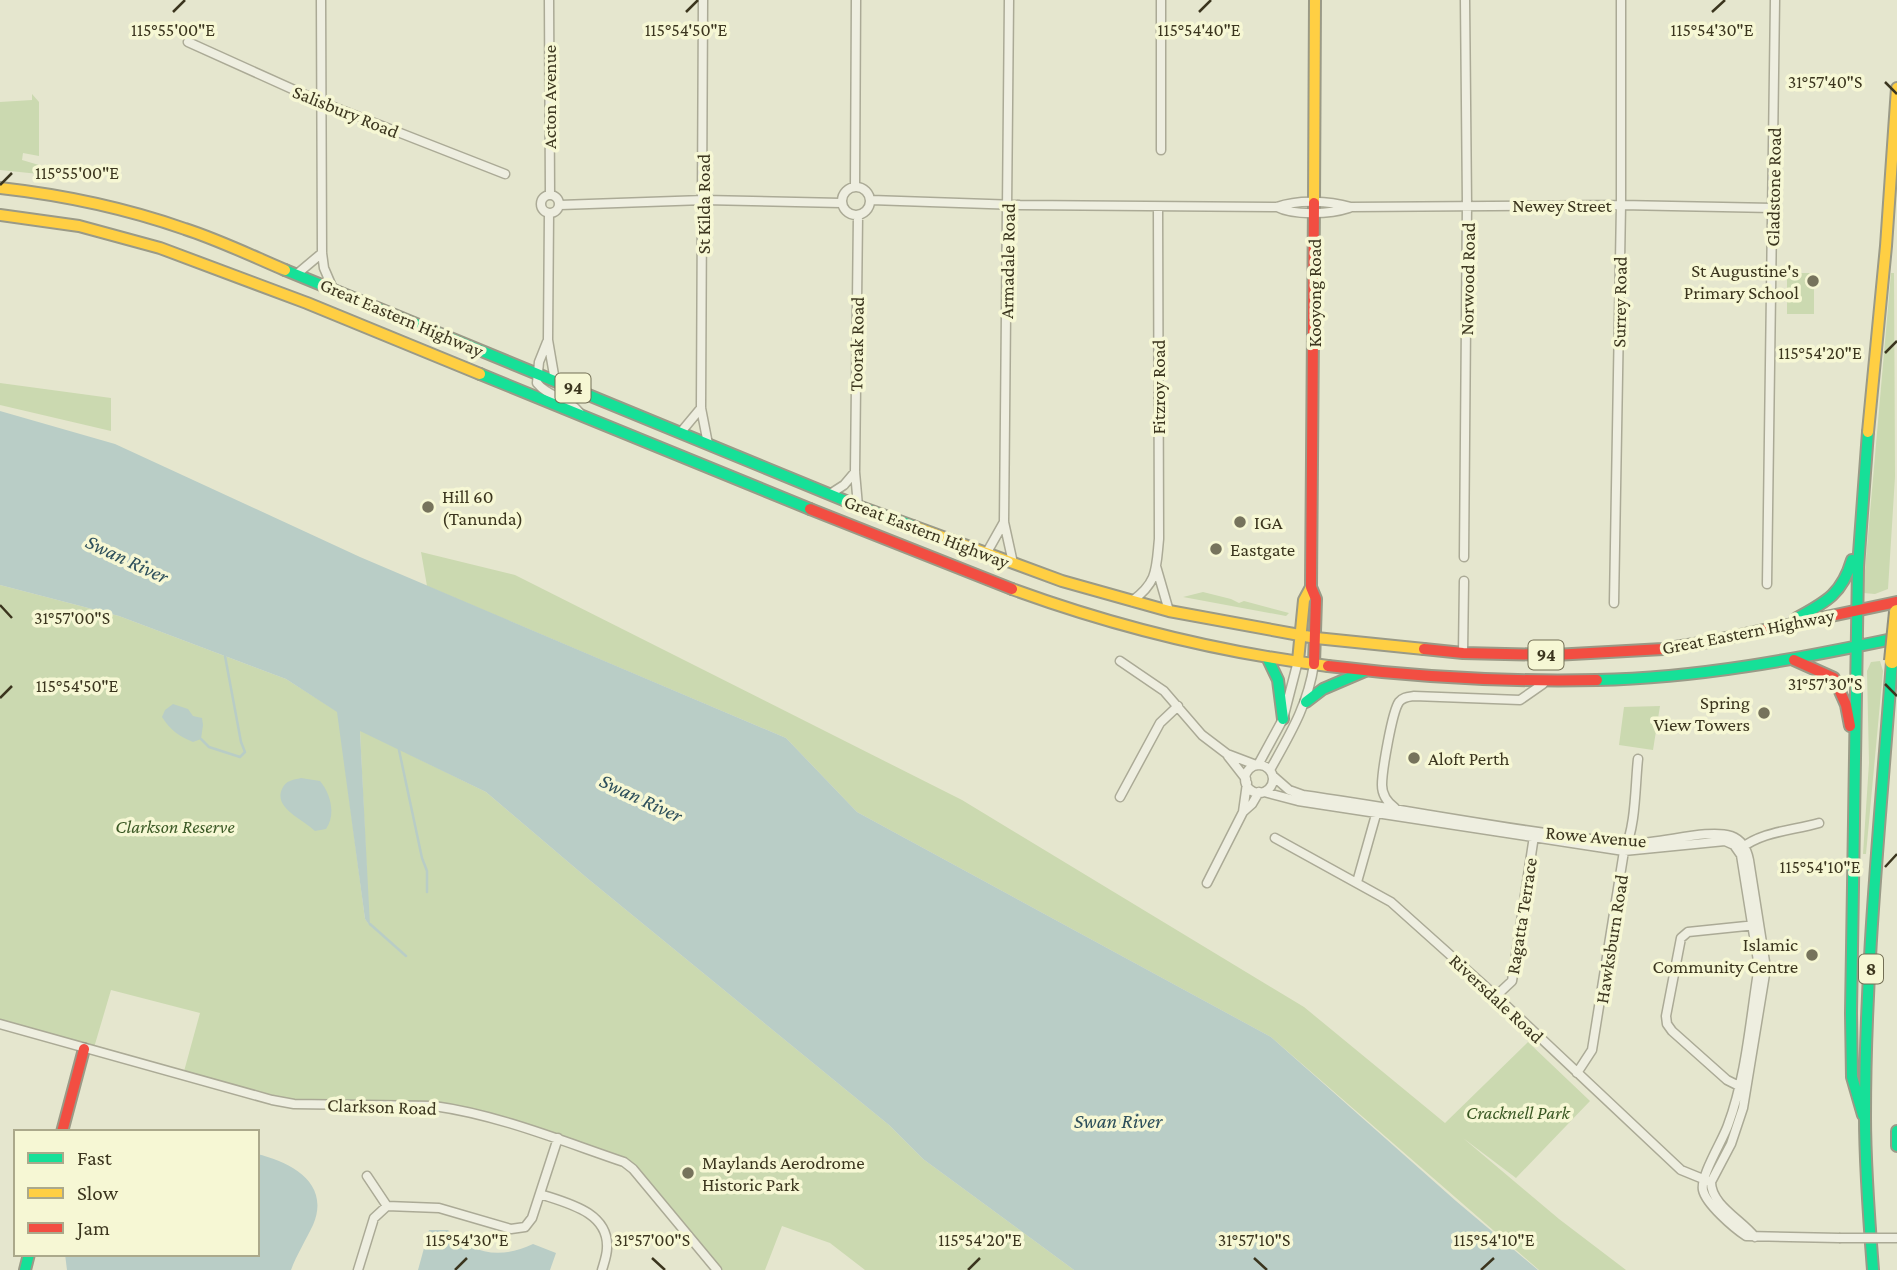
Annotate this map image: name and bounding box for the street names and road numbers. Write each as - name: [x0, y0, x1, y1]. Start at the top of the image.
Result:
- street label: Acton Avenue: [539, 45, 560, 149]
- street label: Salisbury Road: [290, 81, 402, 142]
- street label: Gladstone Road: [1762, 127, 1785, 247]
- street label: St Kilda Road: [693, 154, 714, 254]
- street label: Newey Street: [1512, 195, 1613, 216]
- street label: Armadale Road: [996, 203, 1019, 319]
- street label: Norwood Road: [1456, 222, 1479, 336]
- street label: Kooyong Road: [1304, 239, 1325, 348]
- street label: Surrey Road: [1608, 256, 1631, 348]
- street label: Great Eastern Highway: [317, 274, 487, 361]
- street label: Toorak Road: [845, 296, 868, 392]
- street label: Fitzroy Road: [1148, 339, 1169, 435]
- road number: 94: [556, 374, 590, 402]
- street label: Great Eastern Highway: [841, 490, 1013, 573]
- street label: Great Eastern Highway: [1660, 604, 1836, 659]
- road number: 94: [1528, 640, 1564, 670]
- street label: Rowe Avenue: [1545, 822, 1647, 851]
- street label: Ragatta Terrace: [1502, 856, 1541, 976]
- street label: Hawksburn Road: [1591, 873, 1632, 1005]
- street label: Riversdale Road: [1445, 950, 1548, 1047]
- road number: 8: [1859, 954, 1883, 984]
- street label: Clarkson Road: [327, 1094, 437, 1119]

